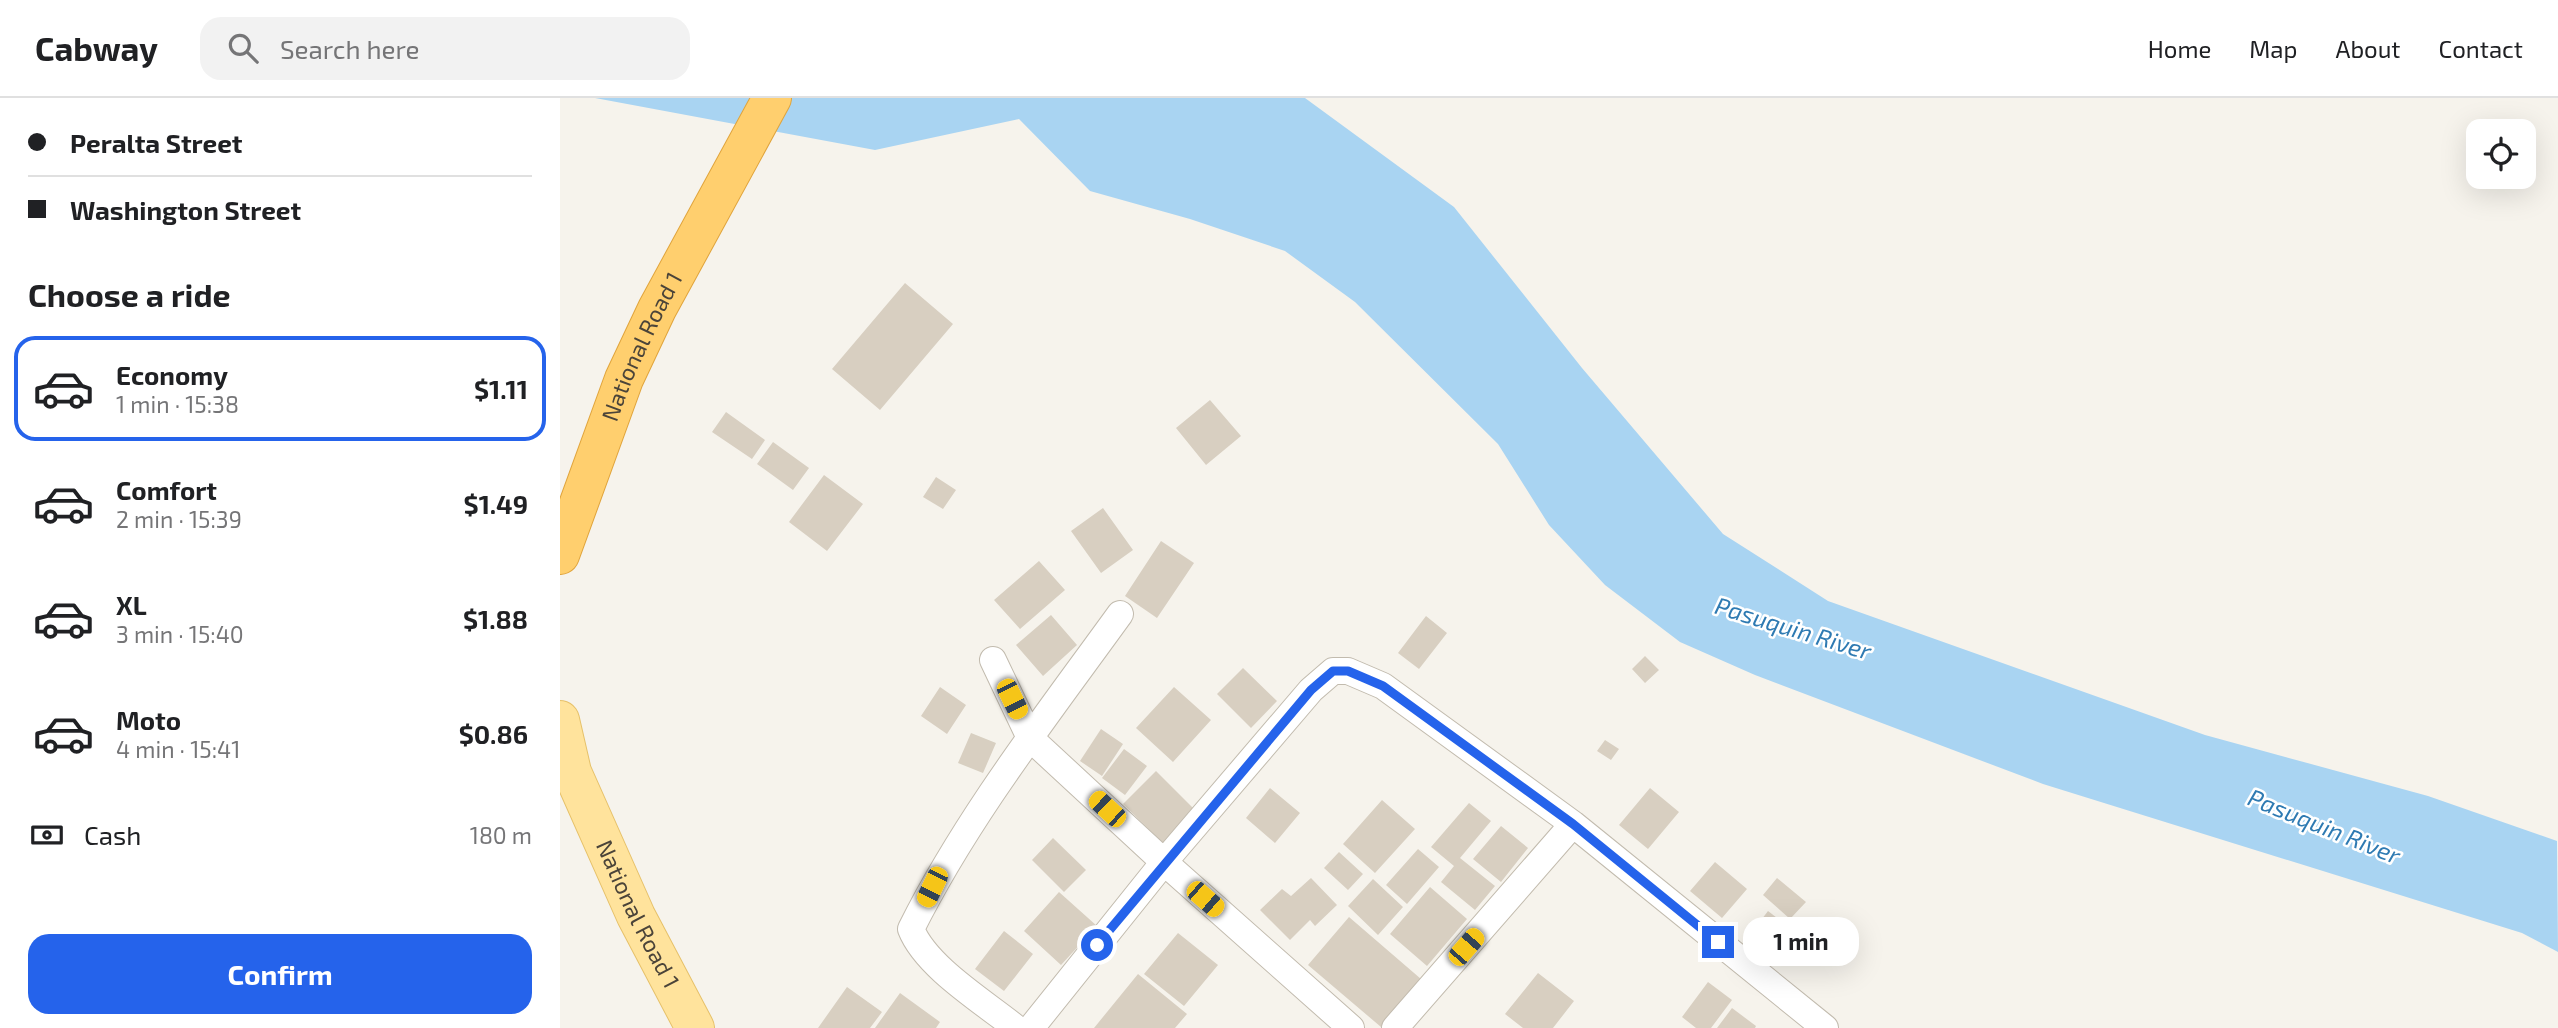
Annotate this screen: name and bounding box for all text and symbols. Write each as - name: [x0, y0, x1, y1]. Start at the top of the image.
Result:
- search box: [200, 17, 690, 80]
- text: Cabway: [35, 28, 158, 68]
- icon: search: [224, 29, 262, 67]
- text: Search here: [280, 33, 420, 64]
- text: Home: [2148, 34, 2211, 63]
- text: Map: [2249, 34, 2297, 63]
- text: About: [2335, 34, 2401, 63]
- text: Contact: [2439, 34, 2523, 63]
- map controls: [2466, 119, 2536, 189]
- button: locate: [2466, 119, 2536, 189]
- text: Peralta Street: [70, 127, 242, 158]
- text: Washington Street: [70, 194, 301, 225]
- street label: National Road 1: [595, 267, 688, 425]
- text: Choose a ride: [28, 275, 231, 313]
- icon: car: [32, 357, 95, 420]
- text: Economy: [116, 359, 228, 390]
- text: $1.11: [474, 373, 528, 404]
- text: 1 min · 15:38: [116, 390, 239, 418]
- icon: car: [32, 472, 95, 535]
- text: Comfort: [116, 474, 217, 505]
- text: $1.49: [464, 488, 528, 519]
- text: 2 min · 15:39: [116, 505, 242, 533]
- icon: car: [32, 587, 95, 650]
- text: XL: [116, 589, 147, 620]
- water label: Pasuquin River: [1712, 590, 1876, 665]
- text: $1.88: [463, 603, 528, 634]
- text: 3 min · 15:40: [116, 620, 244, 648]
- car: [994, 676, 1031, 722]
- icon: car: [32, 702, 95, 765]
- text: Moto: [116, 704, 181, 735]
- text: $0.86: [459, 718, 528, 749]
- text: 4 min · 15:41: [116, 735, 240, 763]
- water label: Pasuquin River: [2244, 782, 2405, 870]
- car: [1085, 787, 1130, 831]
- icon: cash: [28, 816, 66, 854]
- text: Cash: [84, 819, 141, 850]
- text: 180 m: [470, 821, 532, 849]
- street label: National Road 1: [591, 835, 686, 993]
- car: [914, 864, 951, 910]
- car: [1183, 877, 1228, 921]
- callout: 1 min: [1742, 918, 1858, 966]
- car: [1445, 924, 1488, 970]
- route end: [1702, 926, 1734, 958]
- text: 1 min: [1773, 927, 1829, 955]
- route start: [1081, 929, 1113, 961]
- button: Confirm: [28, 934, 532, 1014]

